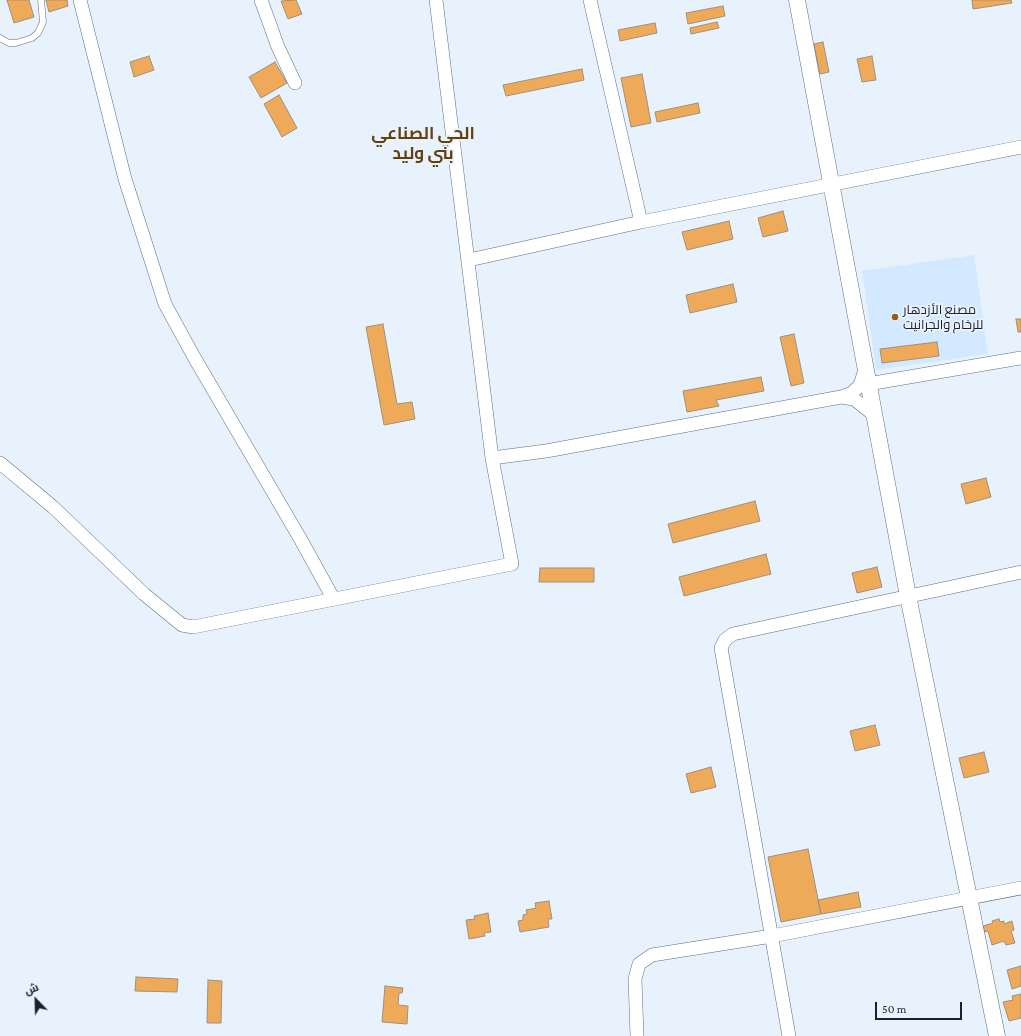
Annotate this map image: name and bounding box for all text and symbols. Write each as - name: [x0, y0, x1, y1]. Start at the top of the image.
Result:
- district label: الحي الصناعي بني وليد: [371, 124, 475, 164]
- place label: مصنع الأزدهار للرخام والجرانيت: [903, 302, 983, 333]
- marker: مصنع الأزدهار للرخام والجرانيت: [890, 312, 900, 322]
- north arrow: [16, 980, 56, 1020]
- text: ش: [22, 981, 40, 997]
- scale bar: [877, 994, 964, 1020]
- text: 50 m: [882, 1002, 906, 1016]

